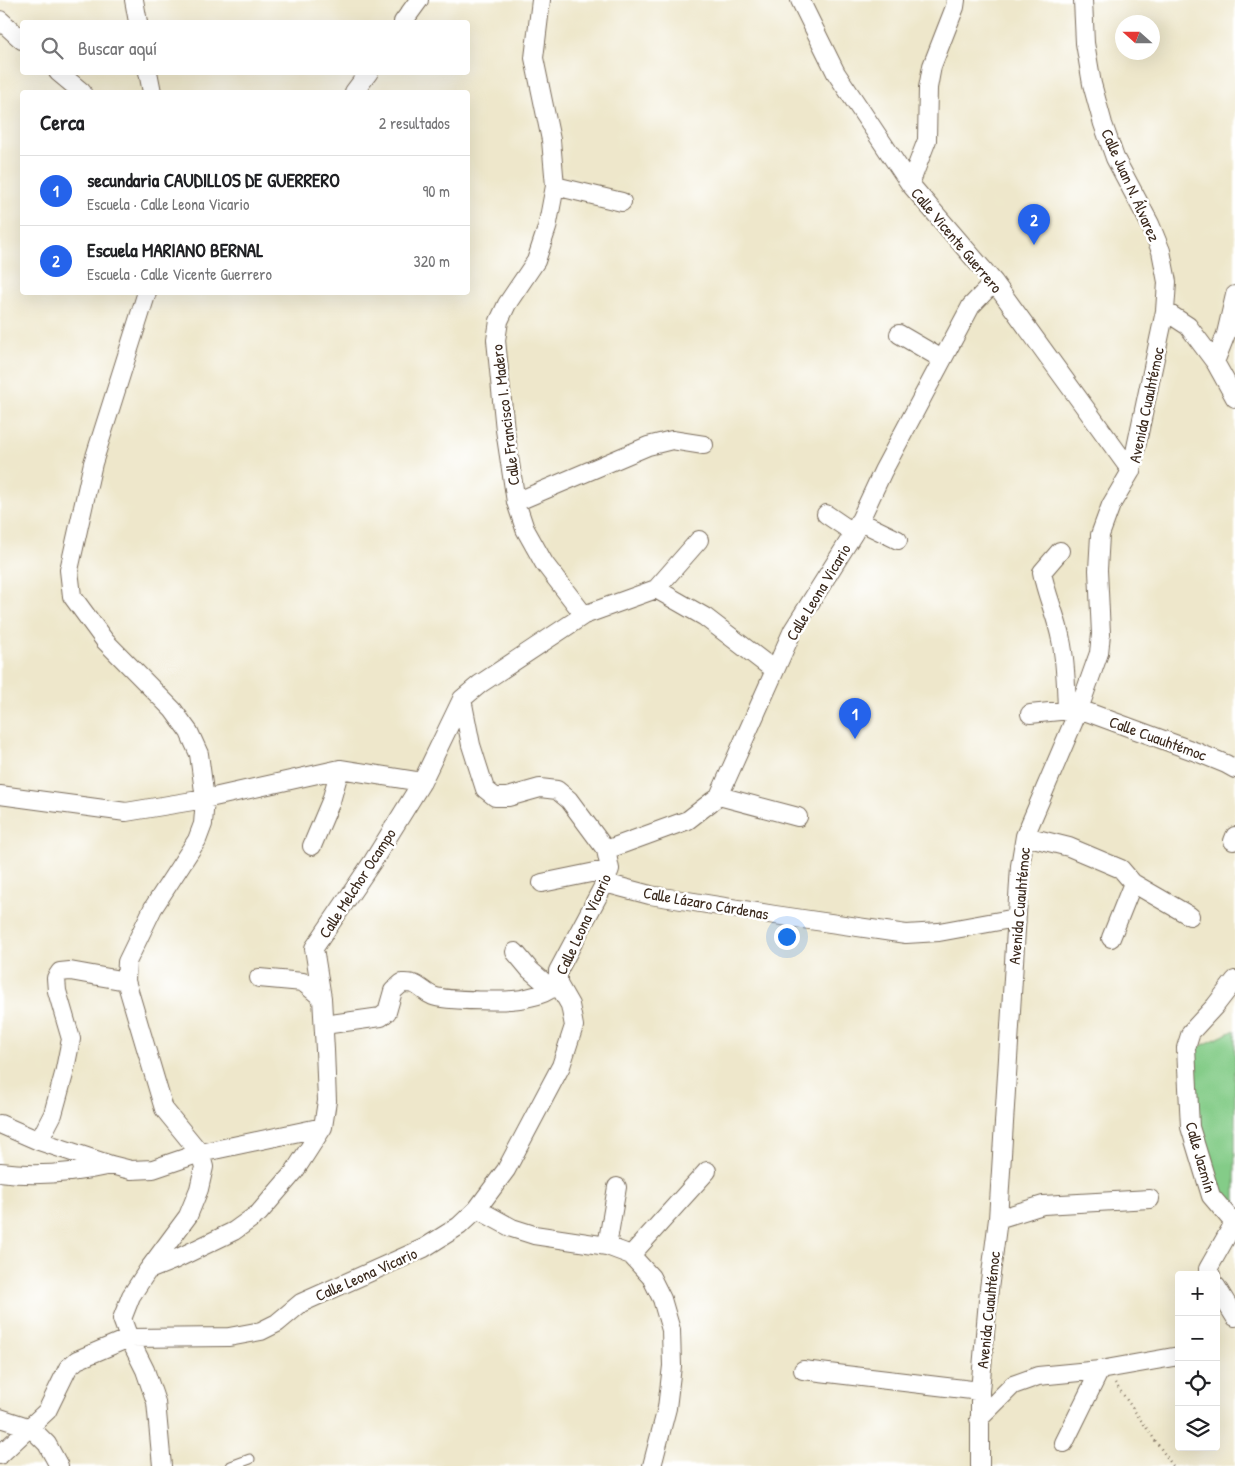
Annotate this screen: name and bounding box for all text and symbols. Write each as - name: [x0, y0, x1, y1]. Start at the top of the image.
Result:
- north arrow: [1115, 15, 1160, 60]
- search box: [20, 20, 470, 75]
- icon: search: [38, 34, 66, 62]
- text: Buscar aquí: [78, 35, 157, 61]
- text: Cerca: [40, 108, 84, 137]
- text: 2 resultados: [379, 112, 450, 134]
- street label: Calle Juan N. Álvarez: [1096, 125, 1166, 245]
- text: secundaria CAUDILLOS DE GUERRERO: [87, 167, 340, 193]
- text: 1: [53, 180, 59, 202]
- text: 90 m: [422, 180, 450, 202]
- street label: Calle Vicente Guerrero: [906, 182, 1008, 298]
- text: Escuela · Calle Leona Vicario: [87, 193, 249, 215]
- pin: 2: [1018, 204, 1050, 245]
- text: Escuela MARIANO BERNAL: [87, 237, 263, 263]
- text: 2: [52, 250, 60, 272]
- text: 320 m: [414, 250, 450, 272]
- text: Escuela · Calle Vicente Guerrero: [87, 263, 272, 285]
- street label: Calle Francisco I. Madero: [485, 343, 525, 487]
- street label: Avenida Cuauhtémoc: [1123, 344, 1169, 465]
- street label: Calle Leona Vicario: [780, 539, 856, 644]
- pin: 1: [839, 698, 871, 739]
- street label: Calle Cuauhtémoc: [1106, 710, 1210, 766]
- street label: Calle Melchor Ocampo: [313, 823, 401, 942]
- street label: Avenida Cuauhtémoc: [1003, 846, 1035, 966]
- street label: Calle Leona Vicario: [550, 869, 616, 978]
- street label: Calle Lázaro Cárdenas: [642, 881, 770, 925]
- your location: [774, 924, 800, 950]
- street label: Calle Jazmín: [1180, 1119, 1222, 1195]
- street label: Calle Leona Vicario: [312, 1242, 421, 1306]
- street label: Avenida Cuauhtémoc: [971, 1250, 1005, 1370]
- map controls: [1175, 1271, 1220, 1451]
- button: +: [1175, 1271, 1220, 1316]
- button: −: [1175, 1316, 1220, 1361]
- button: locate: [1175, 1361, 1220, 1406]
- button: layers: [1175, 1406, 1220, 1451]

